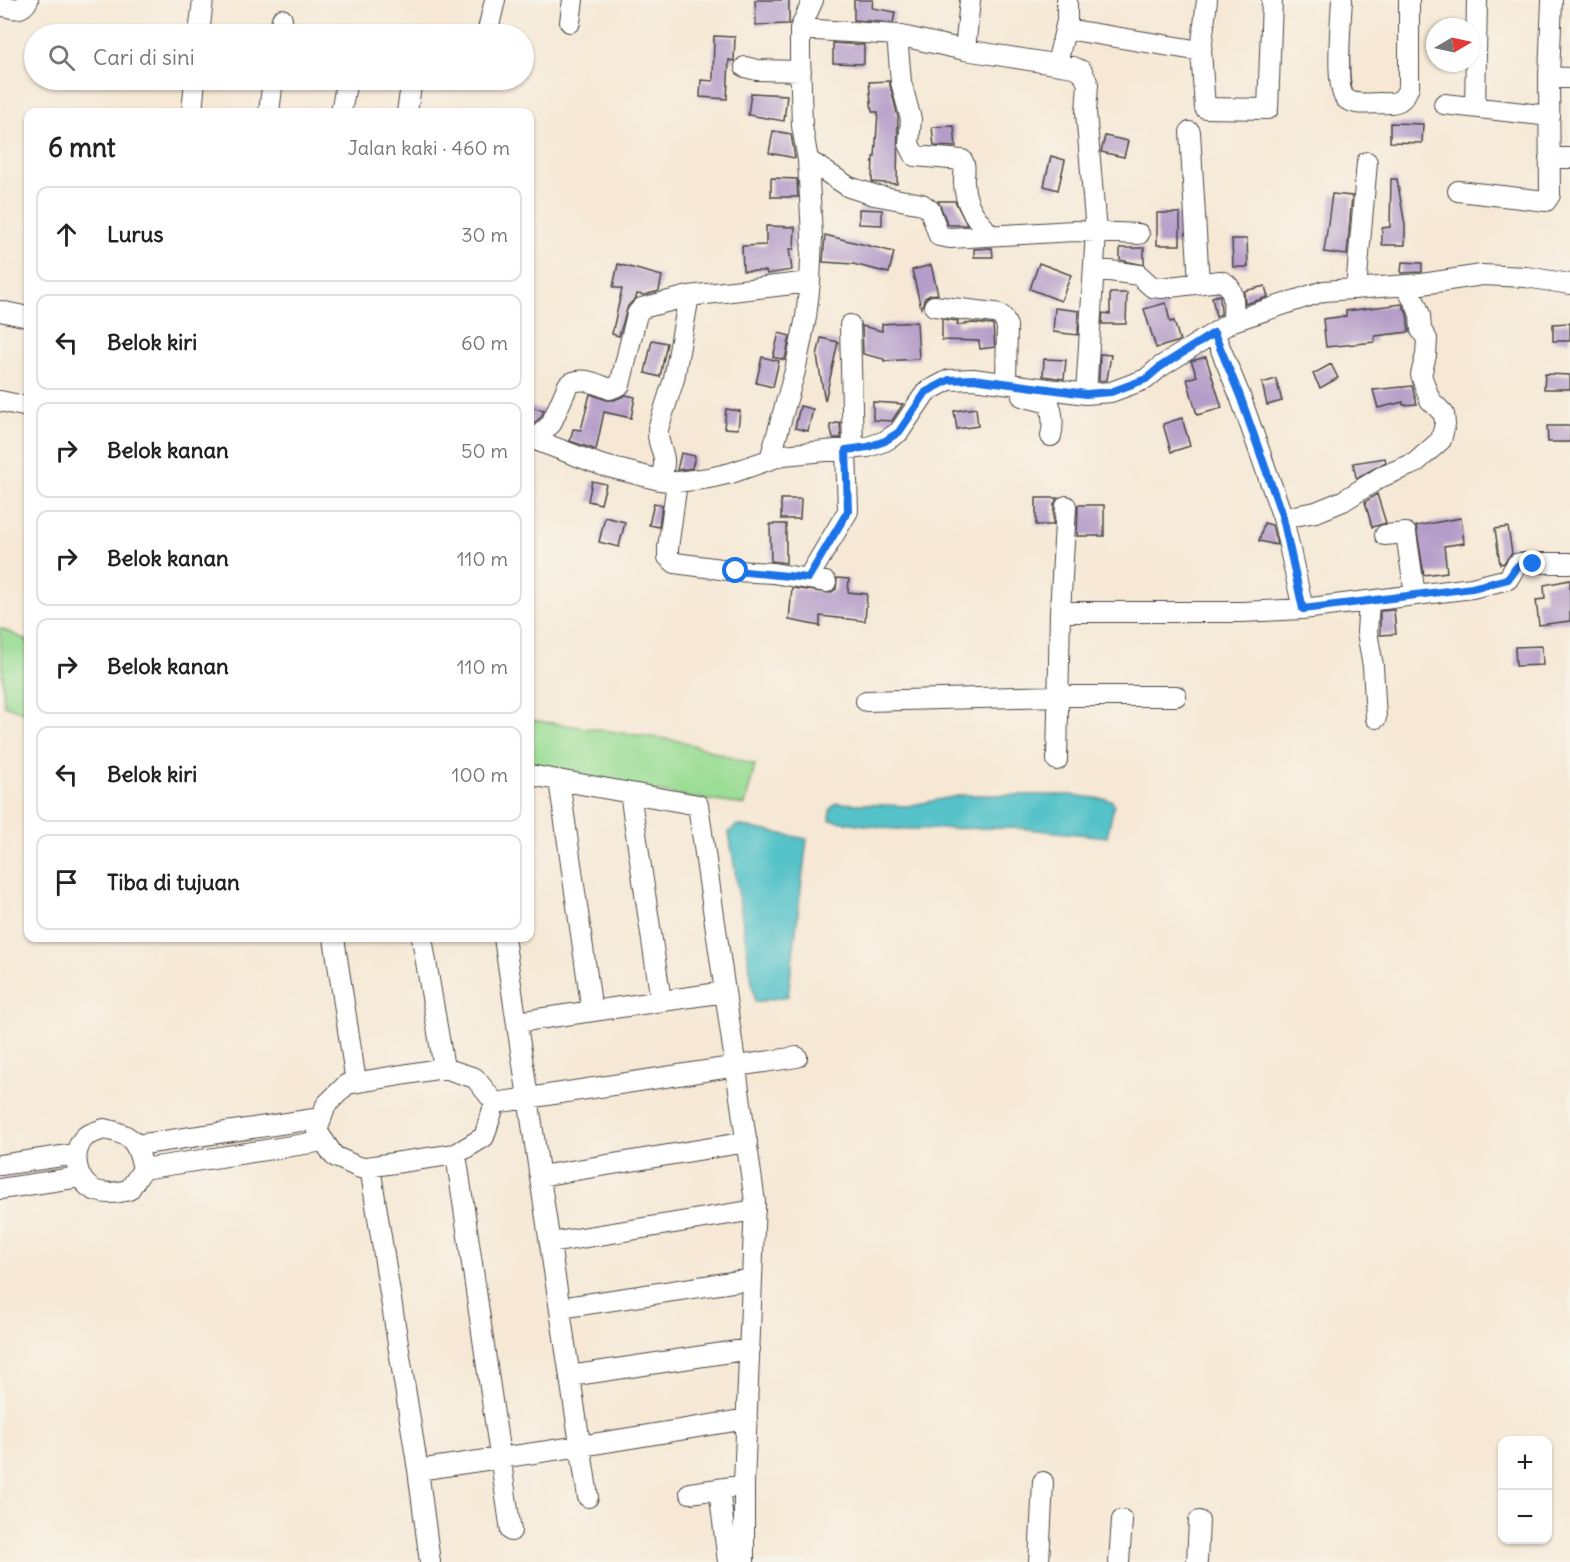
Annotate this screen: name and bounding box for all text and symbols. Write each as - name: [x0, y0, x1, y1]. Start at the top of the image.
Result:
- north arrow: [1426, 18, 1480, 72]
- search box: [24, 24, 534, 90]
- icon: search: [45, 41, 78, 74]
- text: Cari di sini: [93, 43, 195, 71]
- text: 6 mnt: [48, 131, 116, 164]
- text: Jalan kaki · 460 m: [348, 135, 510, 160]
- icon: ahead: [50, 218, 83, 251]
- text: Lurus: [107, 220, 163, 248]
- text: 30 m: [461, 222, 508, 247]
- icon: left: [50, 326, 83, 359]
- text: Belok kiri: [107, 328, 197, 356]
- text: 60 m: [461, 330, 508, 355]
- icon: right: [50, 434, 83, 467]
- text: Belok kanan: [107, 436, 229, 464]
- text: 50 m: [461, 438, 508, 463]
- icon: right: [50, 542, 83, 575]
- text: Belok kanan: [107, 544, 229, 572]
- text: 110 m: [457, 546, 508, 571]
- route end: [1519, 550, 1545, 576]
- route start: [722, 557, 748, 583]
- icon: right: [50, 650, 83, 683]
- text: Belok kanan: [107, 652, 229, 680]
- text: 110 m: [457, 654, 508, 679]
- icon: left: [50, 758, 83, 791]
- text: Belok kiri: [107, 760, 197, 788]
- text: 100 m: [451, 762, 508, 787]
- icon: arrive: [50, 866, 83, 899]
- text: Tiba di tujuan: [107, 868, 240, 896]
- map controls: [1498, 1436, 1552, 1544]
- button: +: [1498, 1436, 1552, 1490]
- button: −: [1498, 1490, 1552, 1544]

